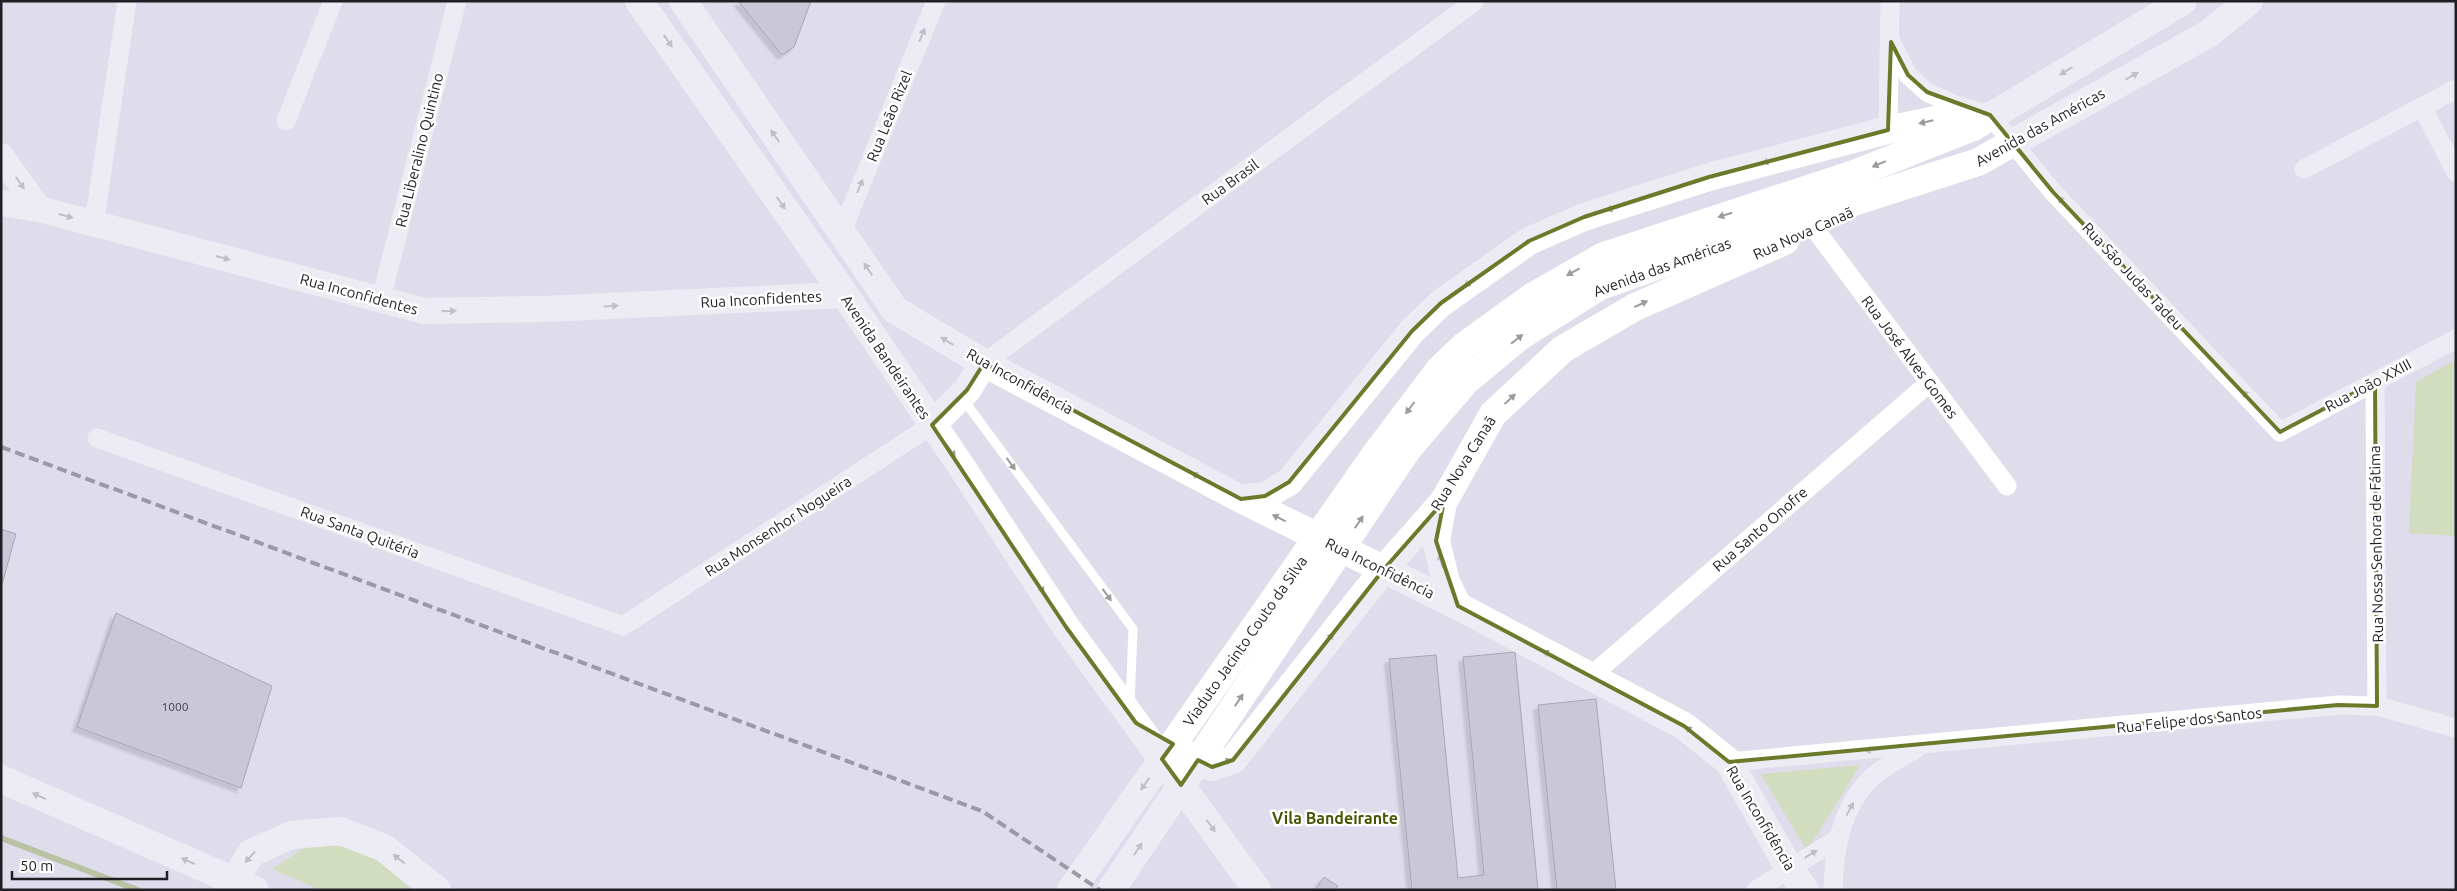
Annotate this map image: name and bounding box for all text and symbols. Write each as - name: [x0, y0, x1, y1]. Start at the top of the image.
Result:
- one-way arrow: [918, 28, 926, 42]
- one-way arrow: [663, 34, 673, 48]
- one-way arrow: [2059, 66, 2072, 75]
- street label: Rua Leão Rizel: [863, 68, 915, 164]
- street label: Rua Liberalino Quintino: [392, 71, 446, 229]
- one-way arrow: [2125, 72, 2138, 81]
- street label: Avenida das Américas: [1972, 84, 2108, 170]
- one-way arrow: [1918, 118, 1934, 126]
- one-way arrow: [770, 129, 780, 142]
- street label: Rua Brasil: [1198, 156, 1262, 208]
- one-way arrow: [1761, 158, 1776, 166]
- one-way arrow: [1872, 160, 1886, 168]
- one-way arrow: [15, 176, 25, 190]
- one-way arrow: [856, 178, 864, 193]
- one-way arrow: [776, 196, 786, 210]
- one-way arrow: [2057, 196, 2069, 208]
- street label: Rua Nova Canaã: [1750, 203, 1856, 263]
- one-way arrow: [1605, 204, 1620, 212]
- one-way arrow: [1717, 212, 1732, 220]
- one-way arrow: [59, 213, 74, 221]
- street label: Rua São Judas Tadeu: [2079, 219, 2187, 333]
- street label: Avenida das Américas: [1591, 234, 1733, 300]
- one-way arrow: [216, 254, 231, 262]
- one-way arrow: [863, 262, 873, 276]
- one-way arrow: [1566, 268, 1580, 276]
- street label: Rua Inconfidentes: [298, 270, 420, 318]
- one-way arrow: [1463, 277, 1477, 287]
- street label: Rua Inconfidentes: [700, 287, 822, 311]
- street label: Avenida Bandeirantes: [838, 292, 934, 422]
- street label: Rua José Alves Gomes: [1858, 292, 1962, 422]
- one-way arrow: [1634, 300, 1648, 308]
- one-way arrow: [603, 302, 619, 310]
- one-way arrow: [441, 307, 457, 315]
- one-way arrow: [1510, 334, 1524, 344]
- one-way arrow: [941, 336, 954, 345]
- street label: Rua Inconfidência: [964, 345, 1076, 417]
- street label: Rua João XXIII: [2322, 355, 2414, 415]
- one-way arrow: [2241, 391, 2253, 403]
- one-way arrow: [1503, 393, 1516, 404]
- one-way arrow: [1405, 401, 1416, 414]
- street label: Rua Nova Canaã: [1427, 413, 1499, 513]
- one-way arrow: [946, 444, 956, 458]
- street label: Rua Nossa Senhora de Fátima: [2366, 445, 2386, 643]
- one-way arrow: [1006, 457, 1016, 471]
- street label: Rua Monsenhor Nogueira: [702, 472, 854, 580]
- one-way arrow: [1191, 472, 1205, 480]
- street label: Rua Santo Onofre: [1709, 483, 1811, 575]
- street label: Rua Santa Quitéria: [298, 503, 422, 561]
- one-way arrow: [1271, 514, 1286, 522]
- one-way arrow: [1354, 515, 1364, 529]
- street label: Rua Inconfidência: [1323, 534, 1437, 602]
- street label: Viaduto Jacinto Couto da Silva: [1180, 553, 1310, 729]
- one-way arrow: [1437, 553, 1445, 568]
- one-way arrow: [1036, 580, 1045, 593]
- one-way arrow: [1102, 588, 1113, 601]
- one-way arrow: [1323, 633, 1334, 646]
- one-way arrow: [1542, 650, 1556, 658]
- one-way arrow: [1234, 693, 1244, 707]
- house number: 1000: [161, 700, 189, 713]
- street label: Rua Felipe dos Santos: [2115, 704, 2263, 736]
- one-way arrow: [1685, 726, 1698, 737]
- one-way arrow: [1863, 746, 1879, 754]
- one-way arrow: [1218, 758, 1233, 766]
- street label: Rua Inconfidência: [1723, 763, 1799, 873]
- one-way arrow: [1140, 777, 1150, 791]
- one-way arrow: [32, 791, 46, 799]
- one-way arrow: [1846, 802, 1854, 816]
- district label: Vila Bandeirante: [1272, 809, 1398, 827]
- one-way arrow: [1206, 819, 1216, 833]
- one-way arrow: [1133, 843, 1143, 856]
- scale bar: [12, 848, 168, 880]
- one-way arrow: [1805, 850, 1818, 859]
- one-way arrow: [244, 851, 256, 863]
- one-way arrow: [393, 854, 406, 865]
- text: 50 m: [20, 857, 53, 874]
- one-way arrow: [181, 857, 195, 865]

